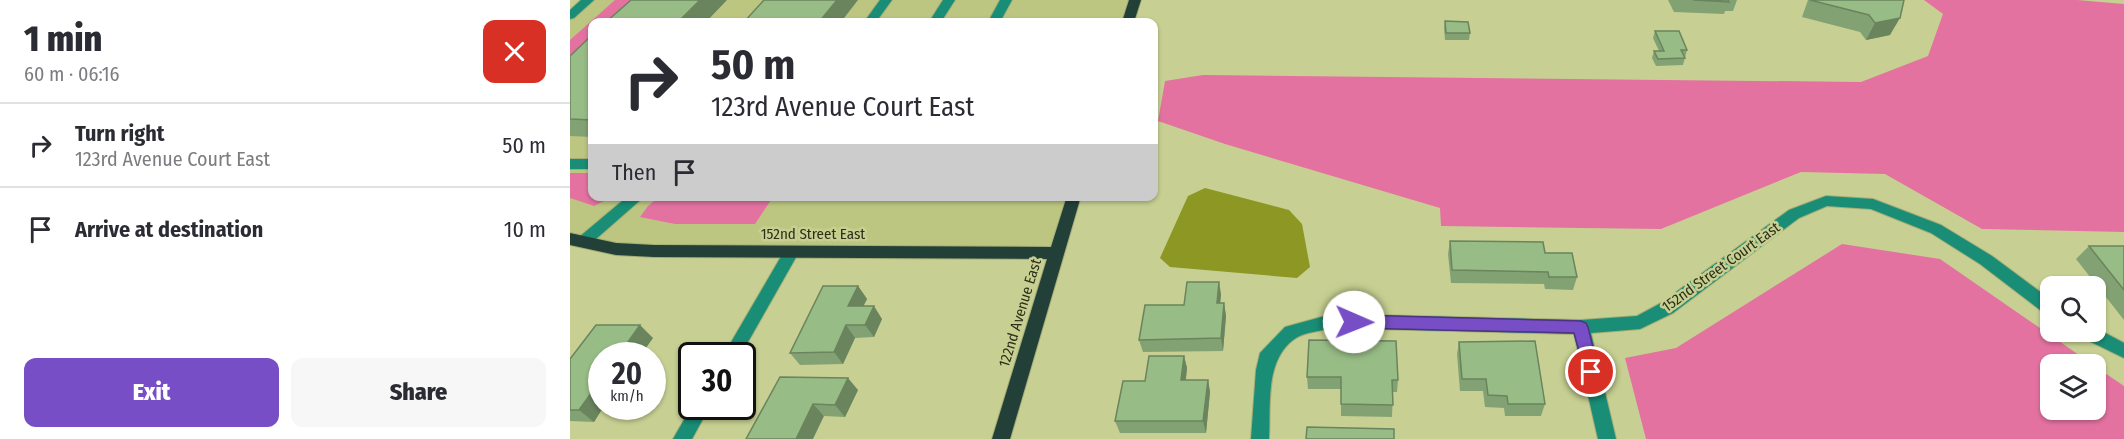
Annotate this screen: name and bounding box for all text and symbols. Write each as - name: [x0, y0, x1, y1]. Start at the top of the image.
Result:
- text: 1 min: [24, 17, 102, 61]
- button: close: [483, 20, 546, 83]
- text: 50 m: [711, 40, 795, 90]
- icon: right: [612, 42, 690, 120]
- text: 60 m · 06:16: [24, 62, 120, 86]
- text: 123rd Avenue Court East: [711, 91, 974, 123]
- text: Turn right: [75, 120, 164, 147]
- icon: right: [24, 129, 57, 162]
- text: 50 m: [502, 132, 546, 159]
- text: 123rd Avenue Court East: [75, 147, 270, 171]
- icon: arrive: [668, 156, 701, 189]
- text: Then: [612, 159, 656, 186]
- icon: arrive: [24, 213, 57, 246]
- text: Arrive at destination: [75, 216, 263, 243]
- text: 10 m: [504, 216, 546, 243]
- street label: 152nd Street Court East: [1659, 218, 1783, 316]
- street label: 152nd Street East: [761, 225, 865, 243]
- street label: 122nd Avenue East: [995, 256, 1045, 369]
- map controls: [2040, 276, 2106, 420]
- button: search: [2040, 276, 2106, 342]
- position arrow: [1322, 290, 1386, 354]
- speed limit sign: 30: [678, 342, 756, 420]
- pin: [1565, 346, 1616, 397]
- button: layers: [2040, 354, 2106, 420]
- icon: arrive: [1574, 355, 1607, 388]
- text: 20: [612, 356, 642, 392]
- button: Exit: [24, 358, 279, 427]
- button: Share: [291, 358, 546, 427]
- text: km/h: [610, 387, 644, 405]

